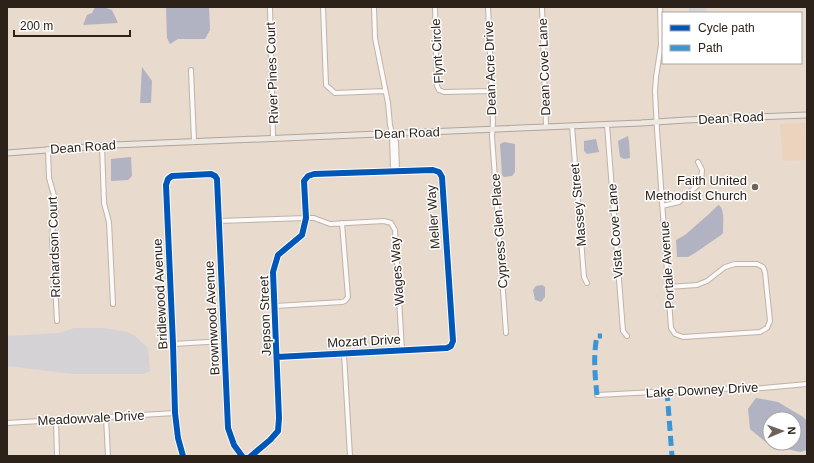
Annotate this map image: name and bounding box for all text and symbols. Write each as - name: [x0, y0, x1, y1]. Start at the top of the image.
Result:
- scale bar: [14, 12, 130, 38]
- legend: [662, 12, 802, 64]
- street label: Flynt Circle: [428, 18, 446, 84]
- street label: Dean Cove Lane: [535, 18, 553, 116]
- text: 200 m: [20, 19, 53, 33]
- street label: Dean Acre Drive: [481, 20, 499, 116]
- street label: River Pines Court: [263, 21, 281, 124]
- text: Cycle path: [698, 21, 755, 35]
- text: Path: [698, 41, 723, 55]
- street label: Dean Road: [698, 109, 764, 127]
- street label: Dean Road: [374, 124, 440, 142]
- street label: Dean Road: [50, 137, 116, 157]
- street label: Massey Street: [567, 163, 589, 247]
- street label: Cypress Glen Place: [488, 173, 510, 289]
- place label: Faith United Methodist Church: [645, 173, 747, 203]
- marker: Faith United Methodist Church: [750, 182, 760, 192]
- street label: Vista Cove Lane: [604, 183, 626, 279]
- street label: Meller Way: [423, 184, 443, 250]
- street label: Richardson Court: [45, 196, 63, 298]
- street label: Portale Avenue: [656, 221, 678, 309]
- street label: Wages Way: [387, 236, 407, 306]
- street label: Bridlewood Avenue: [150, 238, 170, 350]
- street label: Brownwood Avenue: [202, 260, 222, 376]
- street label: Jepson Street: [256, 275, 274, 356]
- street label: Mozart Drive: [327, 332, 401, 350]
- street label: Lake Downey Drive: [645, 380, 759, 400]
- street label: Meadowvale Drive: [37, 408, 145, 428]
- north arrow: [762, 411, 802, 451]
- text: N: [786, 426, 798, 435]

